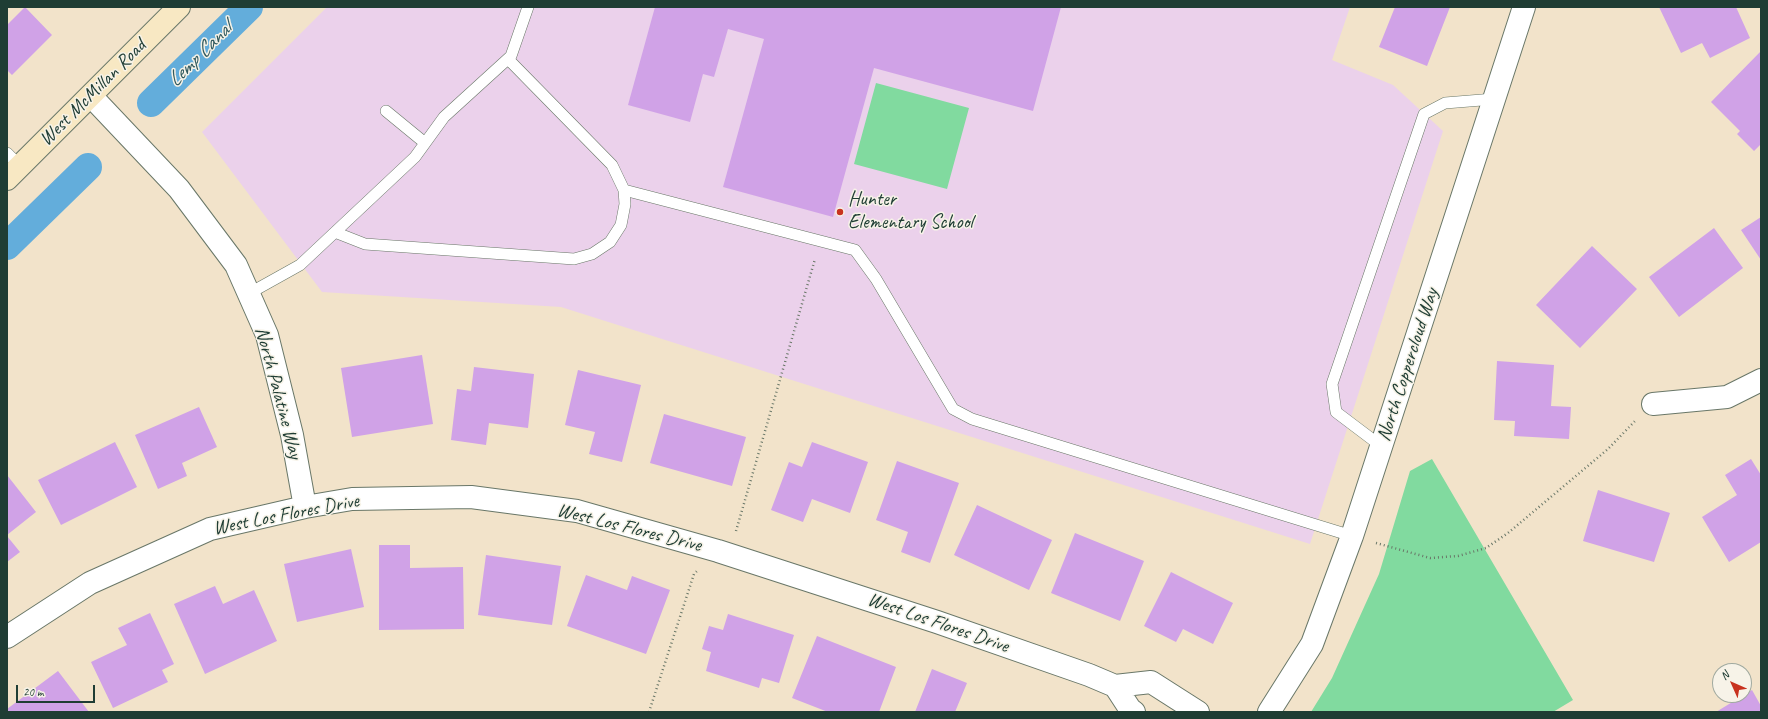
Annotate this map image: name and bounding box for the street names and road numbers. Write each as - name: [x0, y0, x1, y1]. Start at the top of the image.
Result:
- street label: West McMillan Road: [35, 35, 151, 151]
- street label: North Coppercloud Way: [1372, 286, 1444, 444]
- street label: North Palatine Way: [249, 324, 307, 462]
- street label: West Los Flores Drive: [211, 489, 361, 541]
- street label: West Los Flores Drive: [554, 498, 704, 558]
- street label: West Los Flores Drive: [864, 588, 1012, 658]

